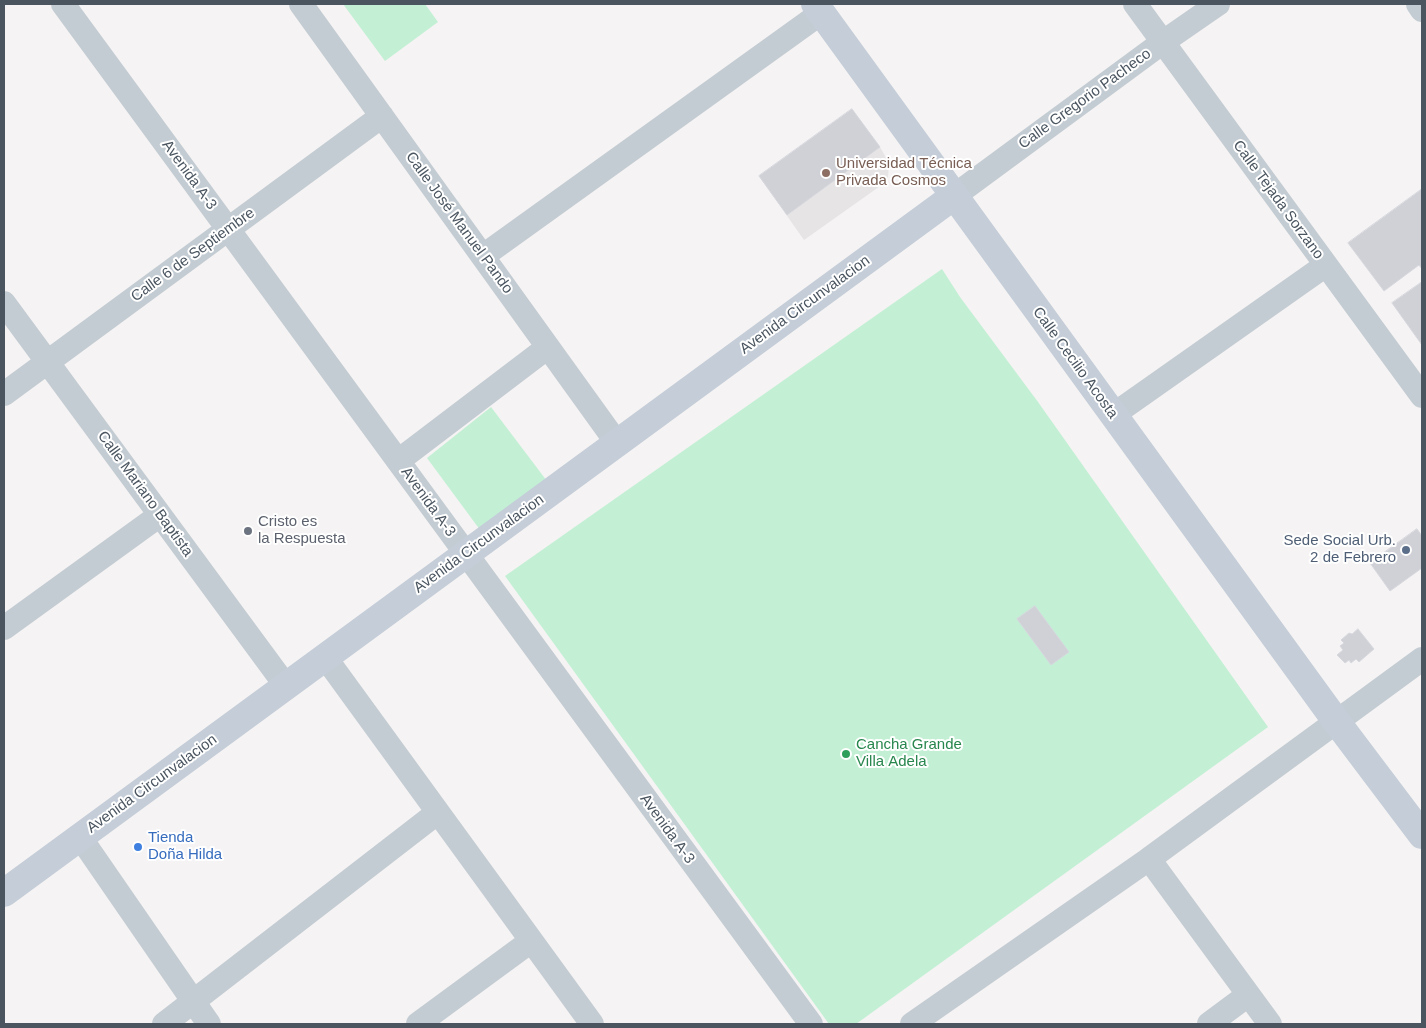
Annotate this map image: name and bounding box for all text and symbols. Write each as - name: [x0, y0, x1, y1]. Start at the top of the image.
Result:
- street label: Calle Gregorio Pacheco: [1015, 45, 1155, 153]
- street label: Avenida A-3: [158, 137, 220, 213]
- street label: Calle Tejada Sorzano: [1229, 137, 1327, 263]
- street label: Calle José Manuel Pando: [401, 149, 517, 297]
- place label: Universidad Técnica Privada Cosmos: [836, 155, 972, 190]
- marker: Universidad Técnica Privada Cosmos: [820, 167, 832, 179]
- street label: Calle 6 de Septiembre: [128, 204, 258, 306]
- street label: Avenida Circunvalacion: [736, 252, 874, 358]
- street label: Calle Cecilio Acosta: [1029, 304, 1121, 422]
- street label: Calle Mariano Baptista: [93, 428, 197, 560]
- street label: Avenida A-3: [397, 464, 459, 540]
- street label: Avenida Circunvalacion: [410, 491, 548, 597]
- place label: Cristo es la Respuesta: [258, 513, 346, 548]
- marker: Cristo es la Respuesta: [242, 525, 254, 537]
- place label: Sede Social Urb. 2 de Febrero: [1283, 532, 1396, 567]
- marker: Sede Social Urb. 2 de Febrero: [1400, 544, 1412, 556]
- street label: Avenida Circunvalacion: [83, 731, 221, 837]
- place label: Cancha Grande Villa Adela: [856, 736, 962, 771]
- marker: Cancha Grande Villa Adela: [840, 748, 852, 760]
- street label: Avenida A-3: [636, 791, 698, 867]
- place label: Tienda Doña Hilda: [148, 829, 222, 864]
- marker: Tienda Doña Hilda: [132, 841, 144, 853]

